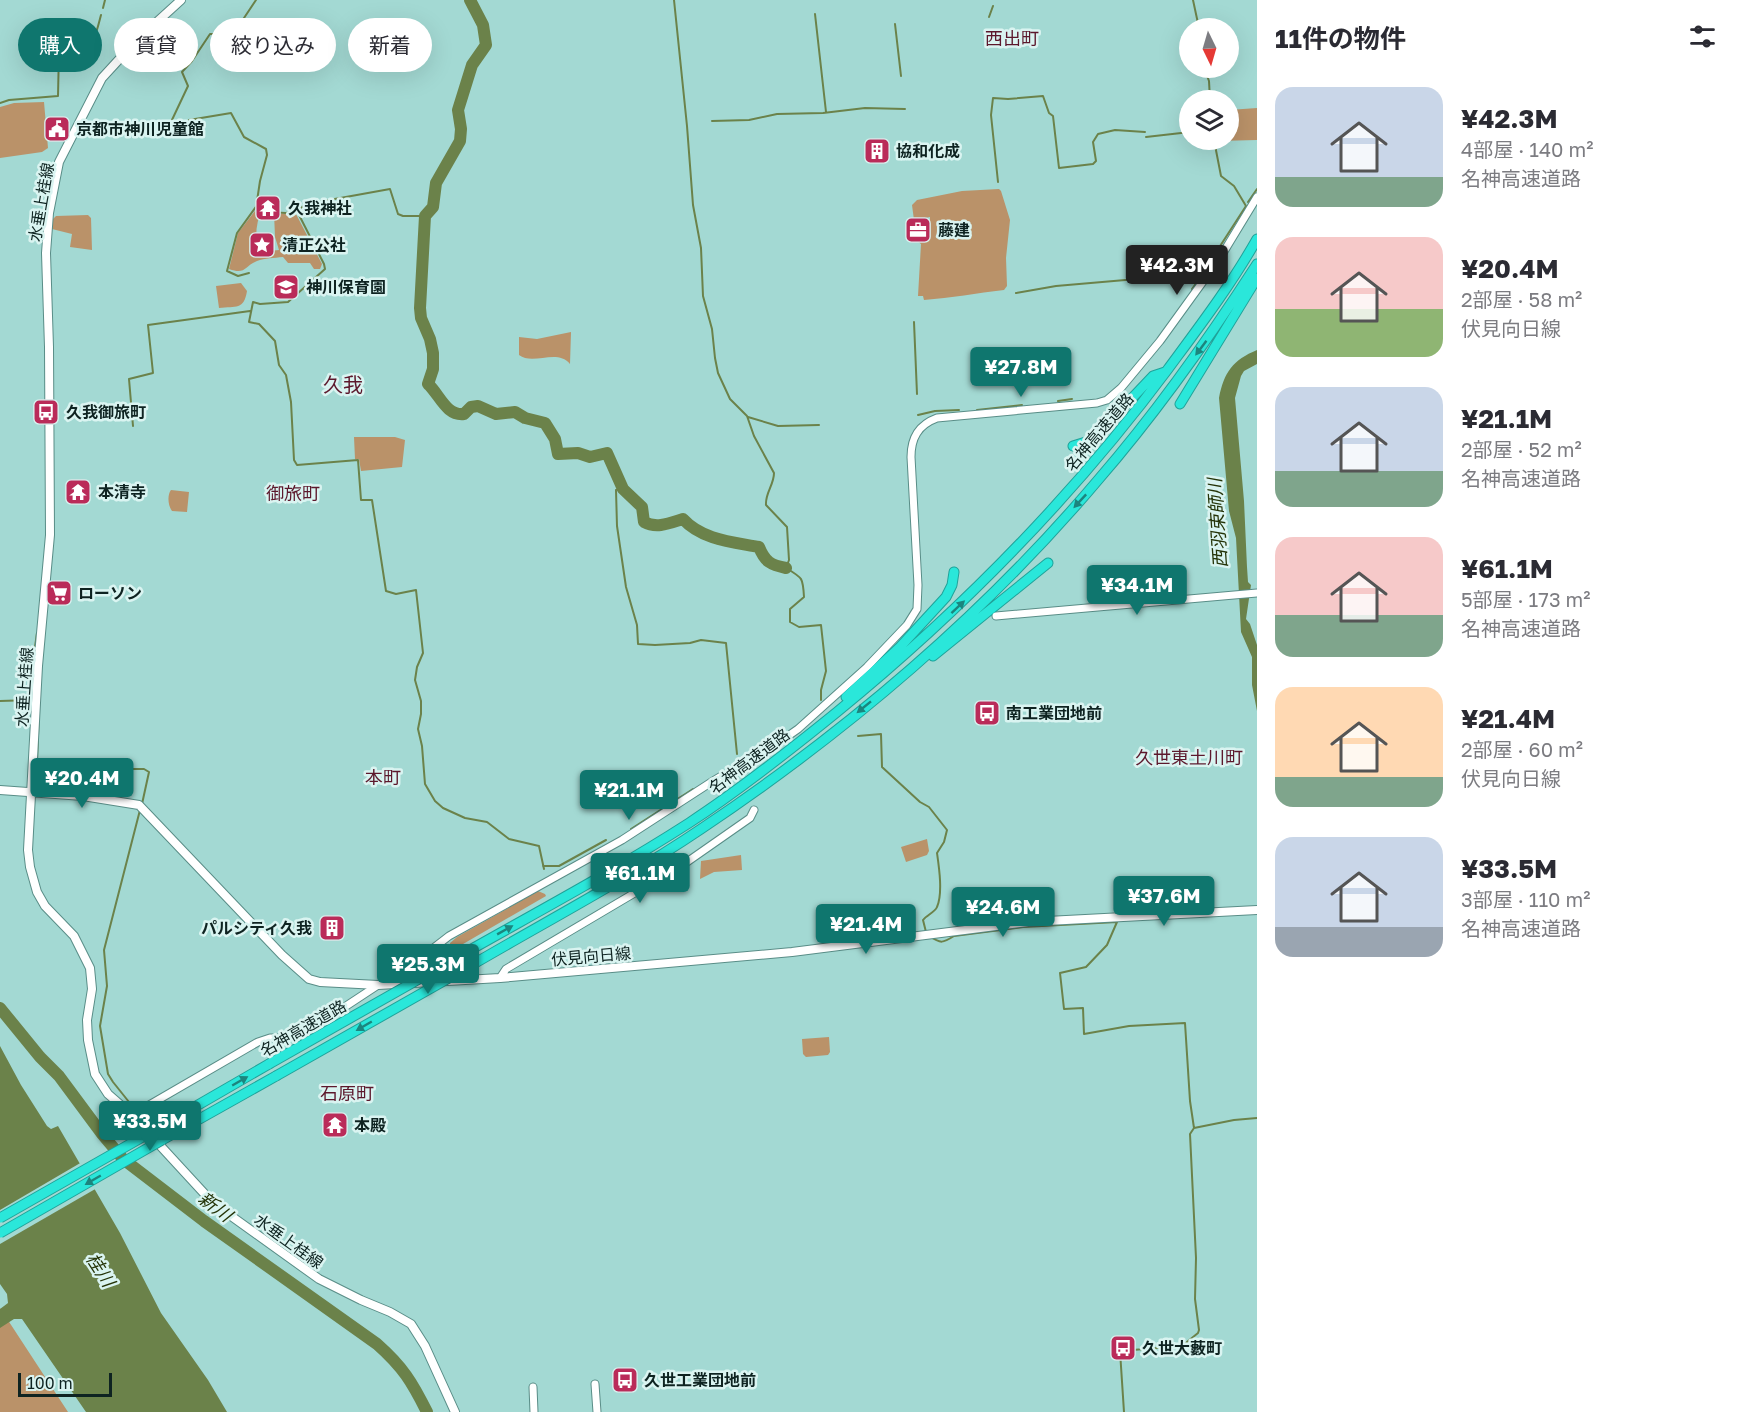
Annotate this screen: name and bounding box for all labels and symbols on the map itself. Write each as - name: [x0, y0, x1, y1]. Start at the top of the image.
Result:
- north arrow: [1179, 18, 1239, 78]
- district label: 西出町: [985, 27, 1039, 49]
- public building icon: 京都市神川児童館: [42, 114, 72, 144]
- place label: 京都市神川児童館: [76, 119, 204, 139]
- building icon: 協和化成: [862, 136, 892, 166]
- place label: 協和化成: [896, 141, 960, 161]
- street label: 水垂上桂線: [24, 161, 58, 243]
- temple icon: 久我神社: [253, 193, 283, 223]
- place label: 久我神社: [288, 198, 352, 218]
- office icon: 藤建: [903, 215, 933, 245]
- place label: 藤建: [938, 220, 970, 240]
- place icon: 清正公社: [247, 230, 277, 260]
- place label: 清正公社: [282, 235, 346, 255]
- pin: ¥42.3M: [1128, 245, 1226, 296]
- school or university icon: 神川保育園: [271, 272, 301, 302]
- place label: 神川保育園: [306, 277, 386, 297]
- one-way arrow: [1195, 340, 1207, 356]
- pin: ¥27.8M: [972, 347, 1070, 398]
- district label: 久我: [323, 372, 363, 396]
- street label: 名神高速道路: [1060, 389, 1138, 475]
- bus stop icon: 久我御旅町: [31, 397, 61, 427]
- place label: 久我御旅町: [66, 402, 146, 422]
- water label: 西羽束師川: [1203, 475, 1231, 569]
- temple icon: 本清寺: [63, 477, 93, 507]
- place label: 本清寺: [98, 482, 146, 502]
- district label: 御旅町: [266, 482, 320, 504]
- one-way arrow: [1073, 493, 1087, 508]
- pin: ¥34.1M: [1088, 565, 1186, 616]
- supermarket icon: ローソン: [44, 578, 74, 608]
- place label: ローソン: [78, 583, 142, 603]
- one-way arrow: [951, 600, 965, 614]
- street label: 水垂上桂線: [11, 646, 37, 728]
- bus stop icon: 南工業団地前: [972, 698, 1002, 728]
- one-way arrow: [856, 701, 872, 714]
- place label: 南工業団地前: [1006, 703, 1102, 723]
- street label: 名神高速道路: [705, 724, 793, 798]
- district label: 久世東土川町: [1135, 746, 1243, 768]
- pin: ¥20.4M: [33, 758, 131, 809]
- district label: 本町: [365, 766, 401, 788]
- pin: ¥21.1M: [580, 770, 678, 821]
- pin: ¥61.1M: [591, 853, 689, 904]
- pin: ¥37.6M: [1115, 876, 1213, 927]
- pin: ¥24.6M: [954, 887, 1052, 938]
- pin: ¥21.4M: [817, 904, 915, 955]
- building icon: パルシティ久我: [317, 913, 347, 943]
- place label: パルシティ久我: [201, 918, 312, 938]
- one-way arrow: [497, 925, 514, 935]
- street label: 伏見向日線: [550, 943, 632, 969]
- pin: ¥25.3M: [379, 944, 477, 995]
- street label: 名神高速道路: [256, 995, 350, 1061]
- one-way arrow: [356, 1020, 372, 1031]
- one-way arrow: [232, 1076, 249, 1086]
- district label: 石原町: [320, 1082, 374, 1104]
- pin: ¥33.5M: [101, 1101, 199, 1152]
- temple icon: 本殿: [320, 1110, 350, 1140]
- place label: 本殿: [354, 1115, 386, 1135]
- one-way arrow: [84, 1175, 101, 1185]
- water label: 新川: [195, 1187, 238, 1227]
- street label: 水垂上桂線: [251, 1209, 327, 1273]
- water label: 桂川: [82, 1248, 121, 1292]
- bus stop icon: 久世大藪町: [1108, 1333, 1138, 1363]
- place label: 久世大藪町: [1142, 1338, 1222, 1358]
- bus stop icon: 久世工業団地前: [610, 1365, 640, 1395]
- scale bar: [18, 1370, 112, 1398]
- place label: 久世工業団地前: [644, 1370, 756, 1390]

